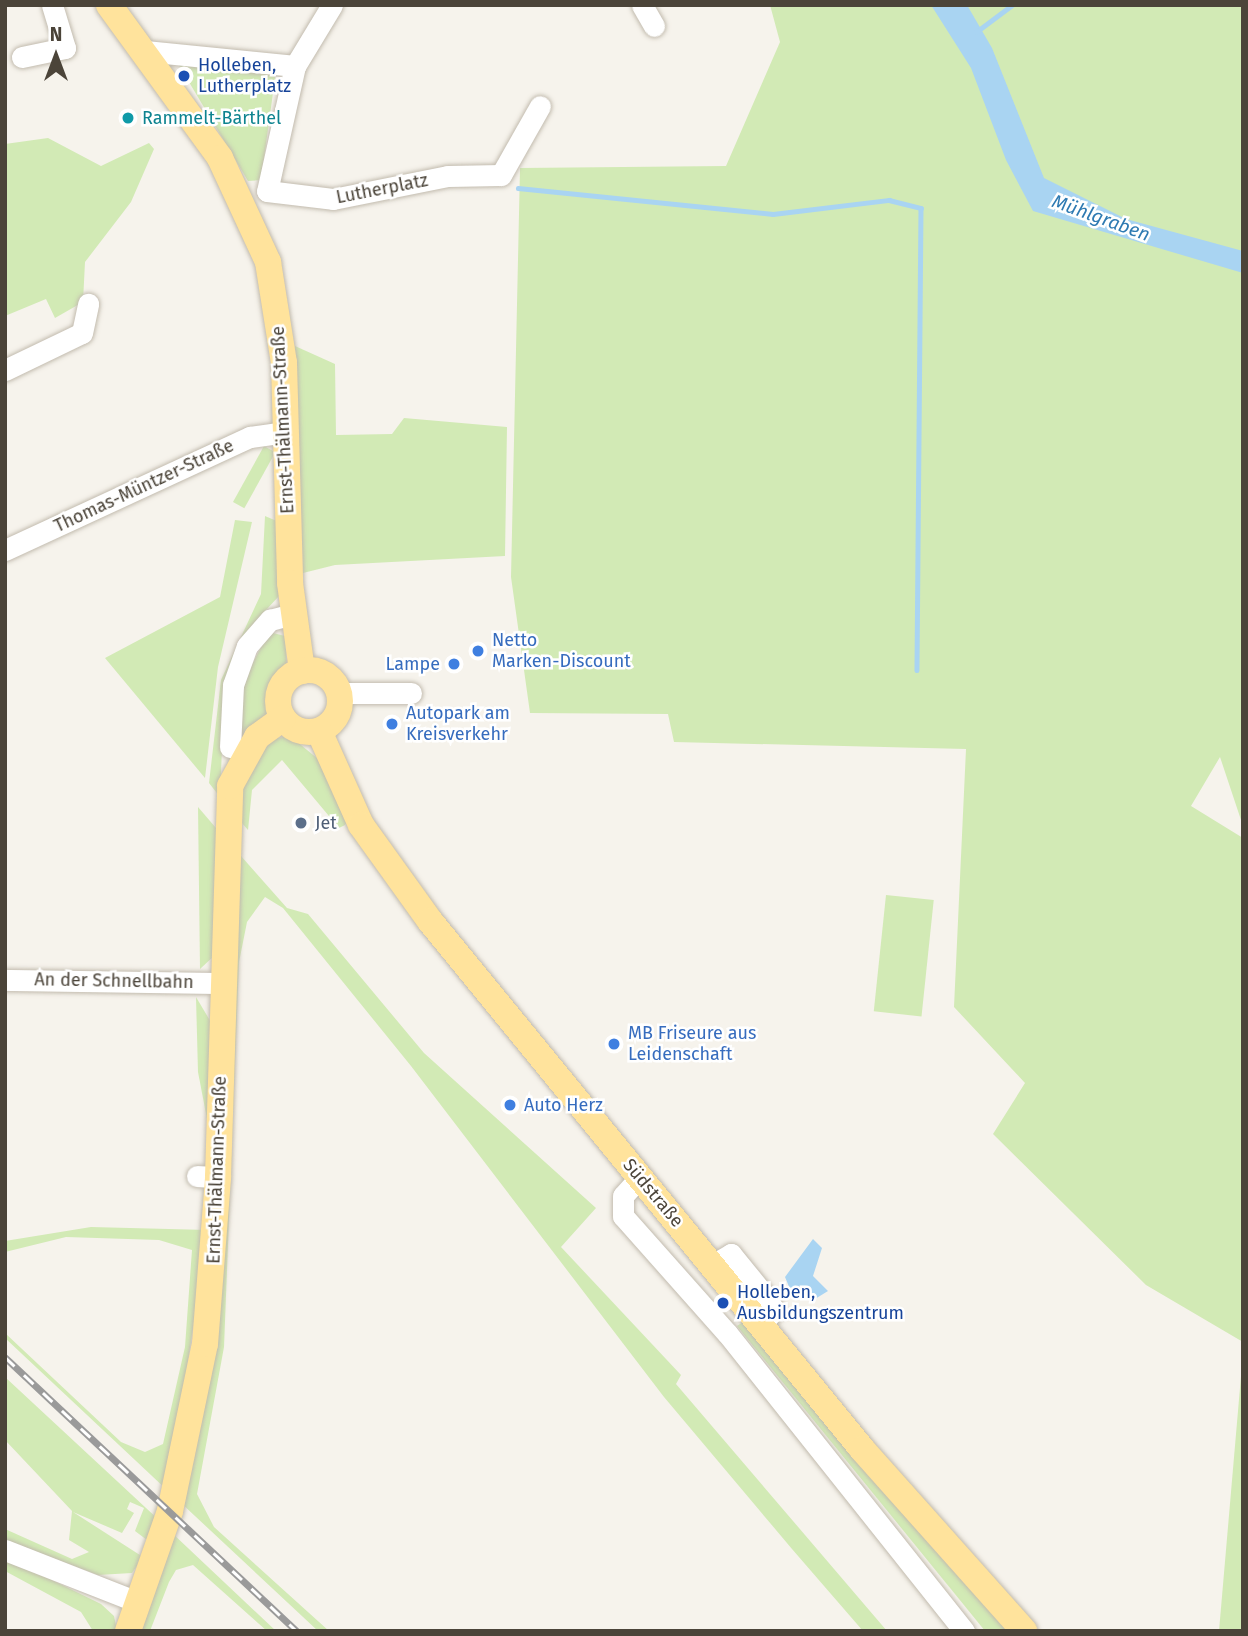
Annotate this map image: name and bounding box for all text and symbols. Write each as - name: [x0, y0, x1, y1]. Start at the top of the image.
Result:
- north arrow: [21, 21, 91, 91]
- text: N: [50, 23, 62, 46]
- place label: Holleben, Lutherplatz: [198, 55, 291, 98]
- marker: Holleben, Lutherplatz: [176, 68, 192, 84]
- place label: Rammelt-Bärthel: [142, 107, 281, 129]
- marker: Rammelt-Bärthel: [120, 110, 136, 126]
- street label: Lutherplatz: [334, 170, 430, 208]
- water label: Mühlgraben: [1049, 190, 1153, 246]
- street label: Ernst-Thälmann-Straße: [267, 326, 299, 514]
- street label: Thomas-Müntzer-Straße: [51, 435, 237, 537]
- place label: Netto Marken-Discount: [492, 630, 631, 672]
- marker: Netto Marken-Discount: [470, 643, 486, 659]
- place label: Lampe: [385, 653, 440, 675]
- marker: Lampe: [446, 656, 462, 672]
- place label: Autopark am Kreisverkehr: [406, 703, 510, 746]
- marker: Autopark am Kreisverkehr: [384, 716, 400, 732]
- place label: Jet: [315, 812, 337, 834]
- marker: Jet: [293, 815, 309, 831]
- street label: An der Schnellbahn: [34, 969, 194, 993]
- place label: MB Friseure aus Leidenschaft: [628, 1023, 756, 1066]
- marker: MB Friseure aus Leidenschaft: [606, 1036, 622, 1052]
- street label: Ernst-Thälmann-Straße: [203, 1076, 231, 1264]
- place label: Auto Herz: [524, 1094, 603, 1116]
- marker: Auto Herz: [502, 1097, 518, 1113]
- street label: Südstraße: [618, 1154, 688, 1232]
- place label: Holleben, Ausbildungszentrum: [737, 1282, 904, 1324]
- marker: Holleben, Ausbildungszentrum: [715, 1295, 731, 1311]

